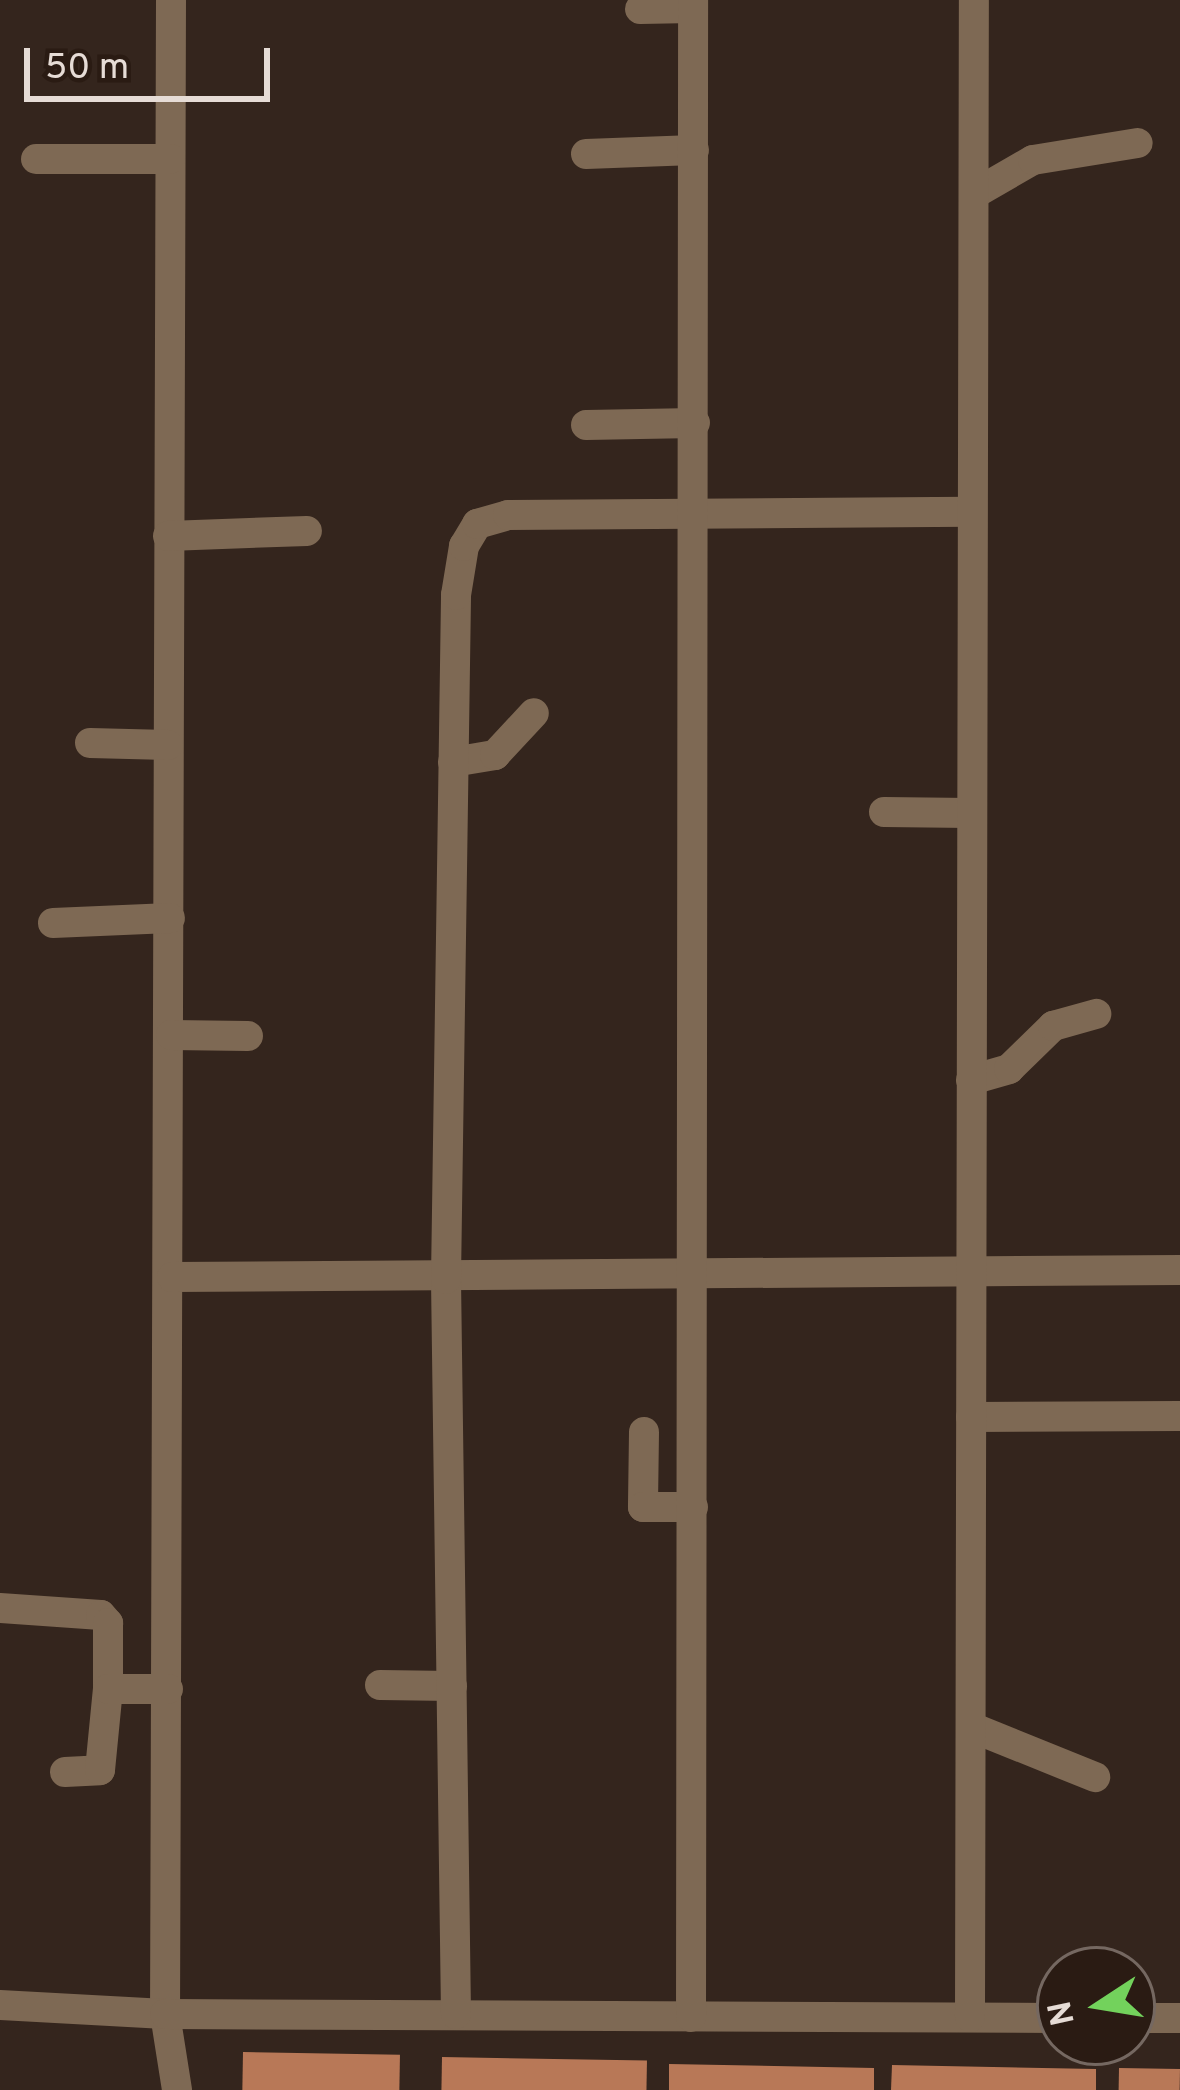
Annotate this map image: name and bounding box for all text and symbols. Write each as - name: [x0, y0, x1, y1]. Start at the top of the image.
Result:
- scale bar: [30, 24, 276, 98]
- text: 50 m: [45, 46, 129, 92]
- north arrow: [1036, 1946, 1156, 2066]
- text: N: [1041, 1997, 1087, 2029]

